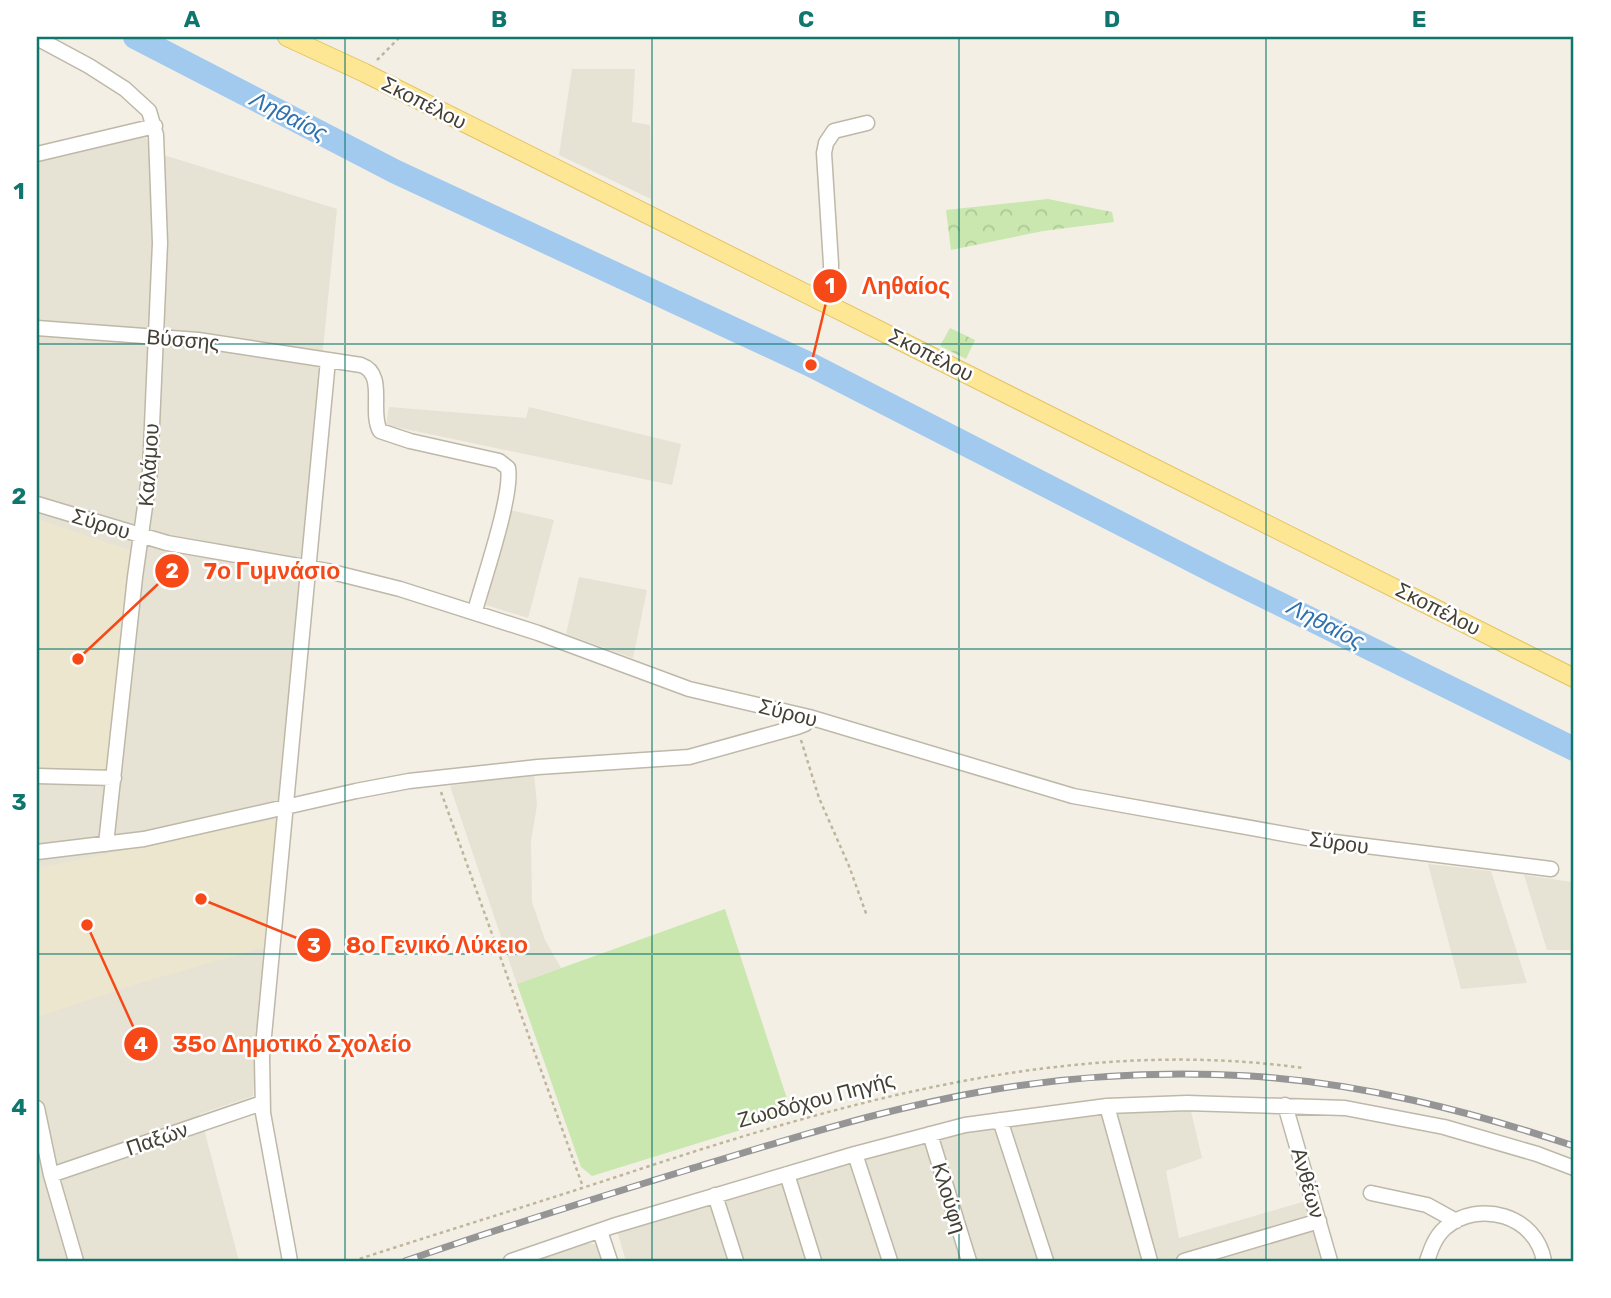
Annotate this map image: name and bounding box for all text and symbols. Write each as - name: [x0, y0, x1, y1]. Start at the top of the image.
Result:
- text: A: [184, 5, 201, 33]
- text: B: [491, 5, 507, 33]
- text: C: [798, 5, 814, 33]
- text: D: [1104, 5, 1120, 33]
- text: E: [1412, 5, 1426, 33]
- street label: Σκοπέλου: [378, 71, 471, 135]
- water label: Ληθαίος: [244, 84, 333, 148]
- text: 1: [13, 177, 25, 205]
- callout: Ληθαίος: [813, 264, 964, 308]
- text: Ληθαίος: [862, 272, 950, 300]
- text: 1: [825, 273, 835, 298]
- street label: Σκοπέλου: [885, 323, 978, 387]
- street label: Βύσσης: [145, 324, 221, 355]
- street label: Καλάμου: [133, 422, 164, 507]
- text: 2: [12, 482, 26, 510]
- street label: Σύρου: [69, 503, 133, 544]
- callout: 7ο Γυμνάσιο: [155, 549, 354, 593]
- text: 7ο Γυμνάσιο: [204, 557, 340, 585]
- text: 2: [165, 558, 179, 583]
- street label: Σκοπέλου: [1392, 577, 1485, 641]
- water label: Ληθαίος: [1281, 592, 1370, 656]
- street label: Σύρου: [756, 693, 820, 732]
- text: 3: [11, 788, 27, 816]
- street label: Σύρου: [1308, 826, 1370, 859]
- callout: 8ο Γενικό Λύκειο: [297, 923, 542, 967]
- text: 8ο Γενικό Λύκειο: [346, 931, 528, 959]
- text: 3: [307, 933, 321, 958]
- callout: 35ο Δημοτικό Σχολείο: [123, 1022, 426, 1066]
- text: 35ο Δημοτικό Σχολείο: [172, 1030, 412, 1058]
- text: 4: [134, 1032, 148, 1057]
- street label: Ζωοδόχου Πηγής: [735, 1067, 897, 1133]
- text: 4: [11, 1093, 27, 1121]
- street label: Παξών: [123, 1116, 191, 1161]
- street label: Ανθέων: [1287, 1145, 1330, 1221]
- street label: Κλούφη: [927, 1159, 972, 1236]

